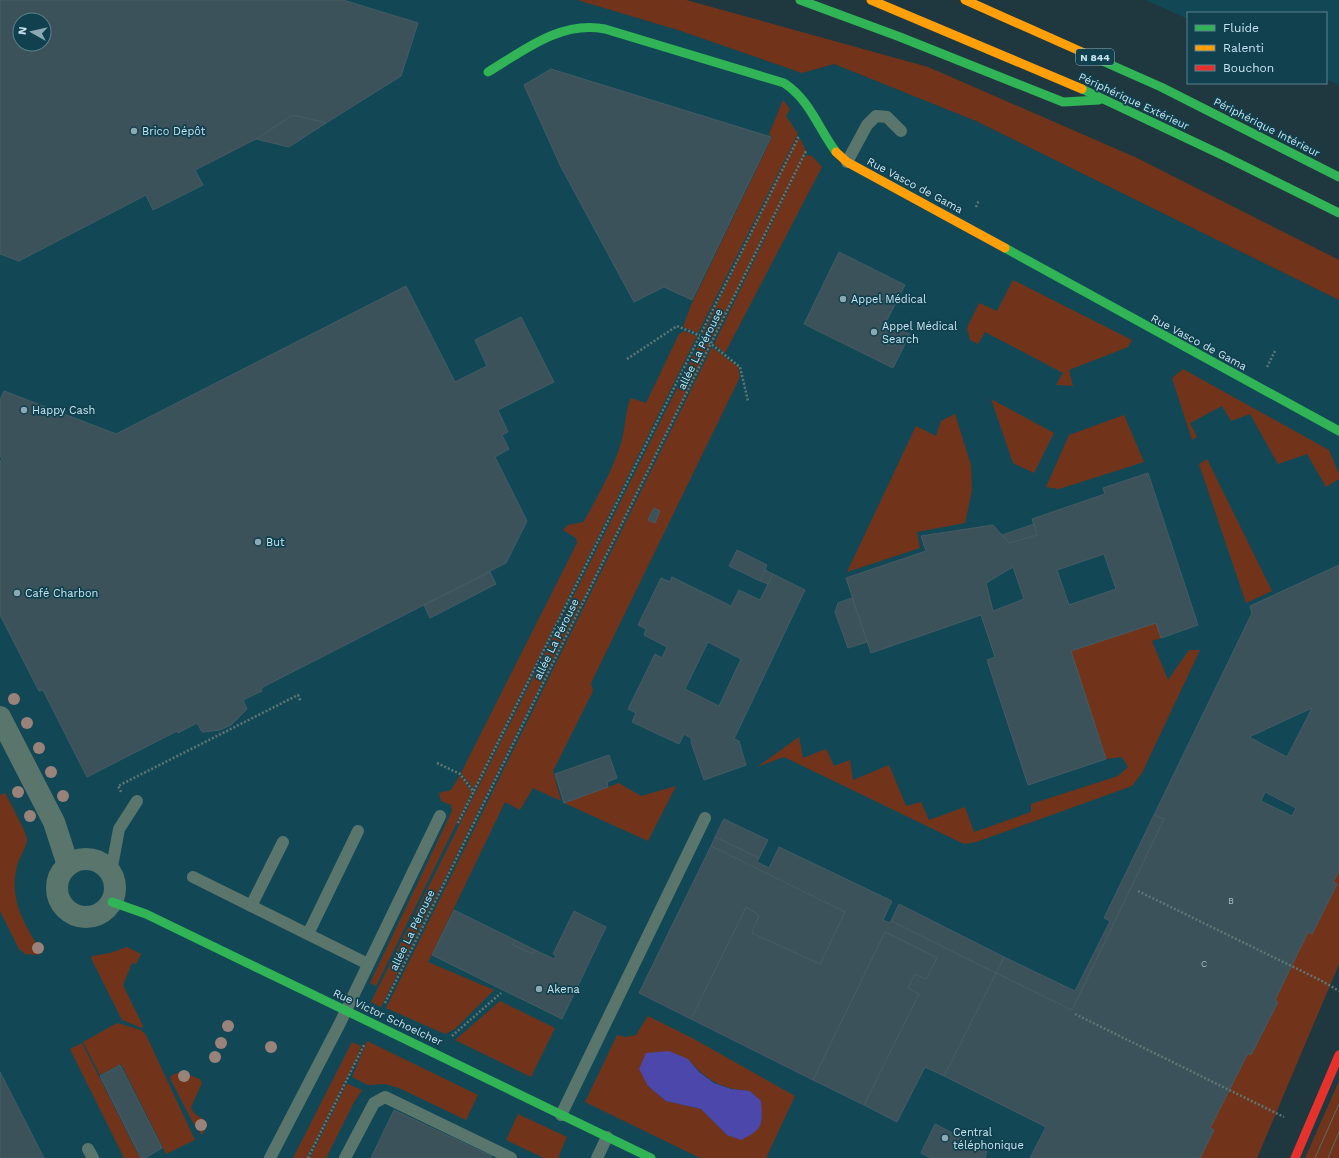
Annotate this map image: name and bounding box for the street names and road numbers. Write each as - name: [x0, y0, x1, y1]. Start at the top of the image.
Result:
- road number: N 844: [1076, 49, 1114, 65]
- street label: Périphérique Extérieur: [1076, 70, 1192, 133]
- street label: Périphérique Intérieur: [1211, 95, 1323, 160]
- street label: Rue Vasco de Gama: [865, 155, 965, 216]
- street label: allée La Pérouse: [675, 307, 726, 392]
- street label: Rue Vasco de Gama: [1149, 312, 1249, 373]
- street label: allée La Pérouse: [531, 597, 582, 682]
- street label: allée La Pérouse: [387, 888, 438, 973]
- street label: Rue Victor Schoelcher: [331, 986, 445, 1049]

